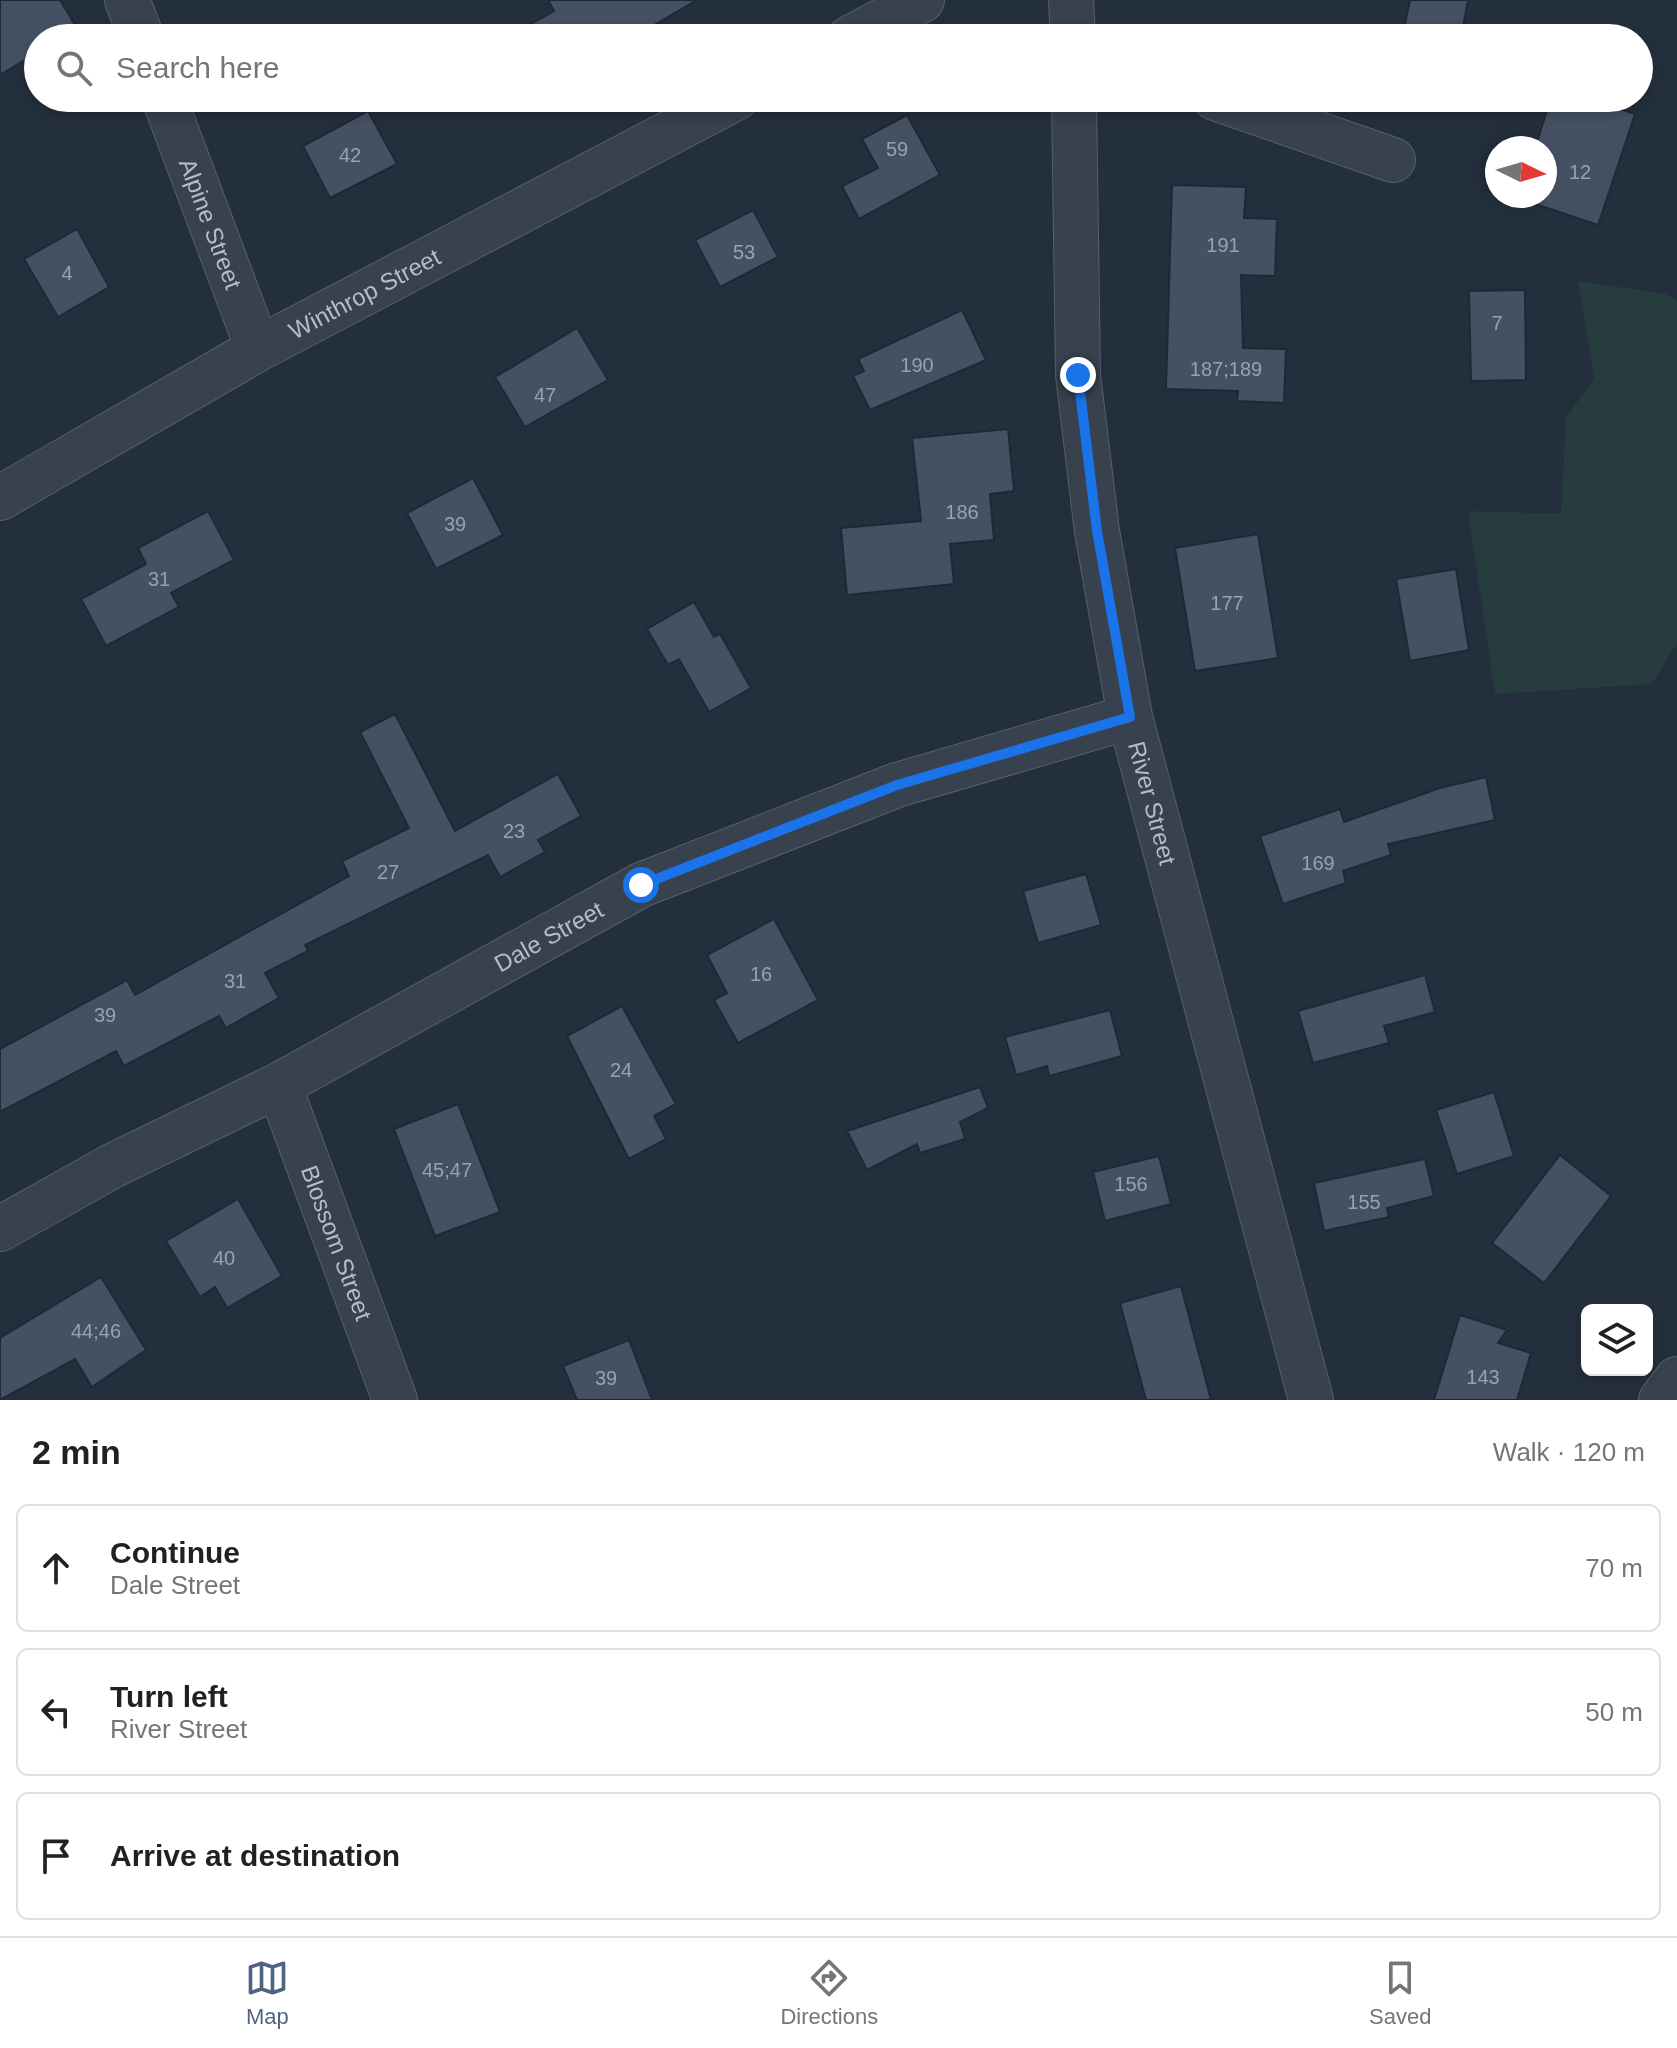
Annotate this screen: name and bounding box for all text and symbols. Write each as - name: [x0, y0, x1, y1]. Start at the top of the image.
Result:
- search box: [24, 24, 1653, 112]
- icon: search: [52, 46, 96, 90]
- text: Search here: [116, 51, 279, 84]
- north arrow: [1485, 136, 1557, 208]
- house number: 59: [886, 138, 908, 160]
- house number: 42: [339, 144, 361, 166]
- street label: Alpine Street: [174, 154, 248, 293]
- house number: 12: [1569, 161, 1591, 183]
- house number: 191: [1206, 234, 1240, 256]
- house number: 53: [733, 241, 755, 263]
- street label: Winthrop Street: [284, 242, 445, 344]
- house number: 4: [61, 262, 73, 284]
- house number: 7: [1491, 312, 1503, 334]
- house number: 190: [900, 354, 934, 376]
- route end: [1060, 357, 1096, 393]
- house number: 187;189: [1190, 358, 1262, 380]
- house number: 47: [534, 384, 556, 406]
- house number: 186: [945, 501, 979, 523]
- house number: 39: [444, 513, 466, 535]
- house number: 31: [148, 568, 170, 590]
- house number: 177: [1210, 592, 1244, 614]
- street label: River Street: [1123, 738, 1182, 868]
- house number: 23: [503, 820, 525, 842]
- house number: 169: [1301, 852, 1335, 874]
- house number: 27: [377, 861, 399, 883]
- route start: [623, 867, 659, 903]
- street label: Dale Street: [489, 895, 608, 977]
- house number: 16: [750, 963, 772, 985]
- house number: 31: [224, 970, 246, 992]
- house number: 39: [94, 1004, 116, 1026]
- house number: 24: [610, 1059, 632, 1081]
- house number: 45;47: [422, 1159, 472, 1181]
- street label: Blossom Street: [296, 1162, 378, 1324]
- house number: 156: [1114, 1173, 1148, 1195]
- house number: 155: [1347, 1191, 1381, 1213]
- house number: 40: [213, 1247, 235, 1269]
- map controls: [1581, 1304, 1653, 1376]
- button: layers: [1581, 1304, 1653, 1376]
- house number: 44;46: [71, 1320, 121, 1342]
- house number: 143: [1466, 1366, 1500, 1388]
- house number: 39: [595, 1367, 617, 1389]
- text: 2 min: [32, 1433, 121, 1471]
- text: Walk · 120 m: [1493, 1437, 1645, 1467]
- text: Continue: [110, 1536, 240, 1569]
- icon: ahead: [34, 1546, 78, 1590]
- text: 70 m: [1585, 1553, 1643, 1583]
- text: Dale Street: [110, 1570, 240, 1600]
- text: Turn left: [110, 1680, 228, 1713]
- icon: left: [34, 1690, 78, 1734]
- text: 50 m: [1585, 1697, 1643, 1727]
- text: River Street: [110, 1714, 247, 1744]
- icon: arrive: [34, 1834, 78, 1878]
- text: Arrive at destination: [110, 1839, 400, 1872]
- tab: Map: [245, 1956, 289, 2030]
- tab: Directions: [780, 1956, 878, 2030]
- tab: Saved: [1369, 1956, 1432, 2030]

